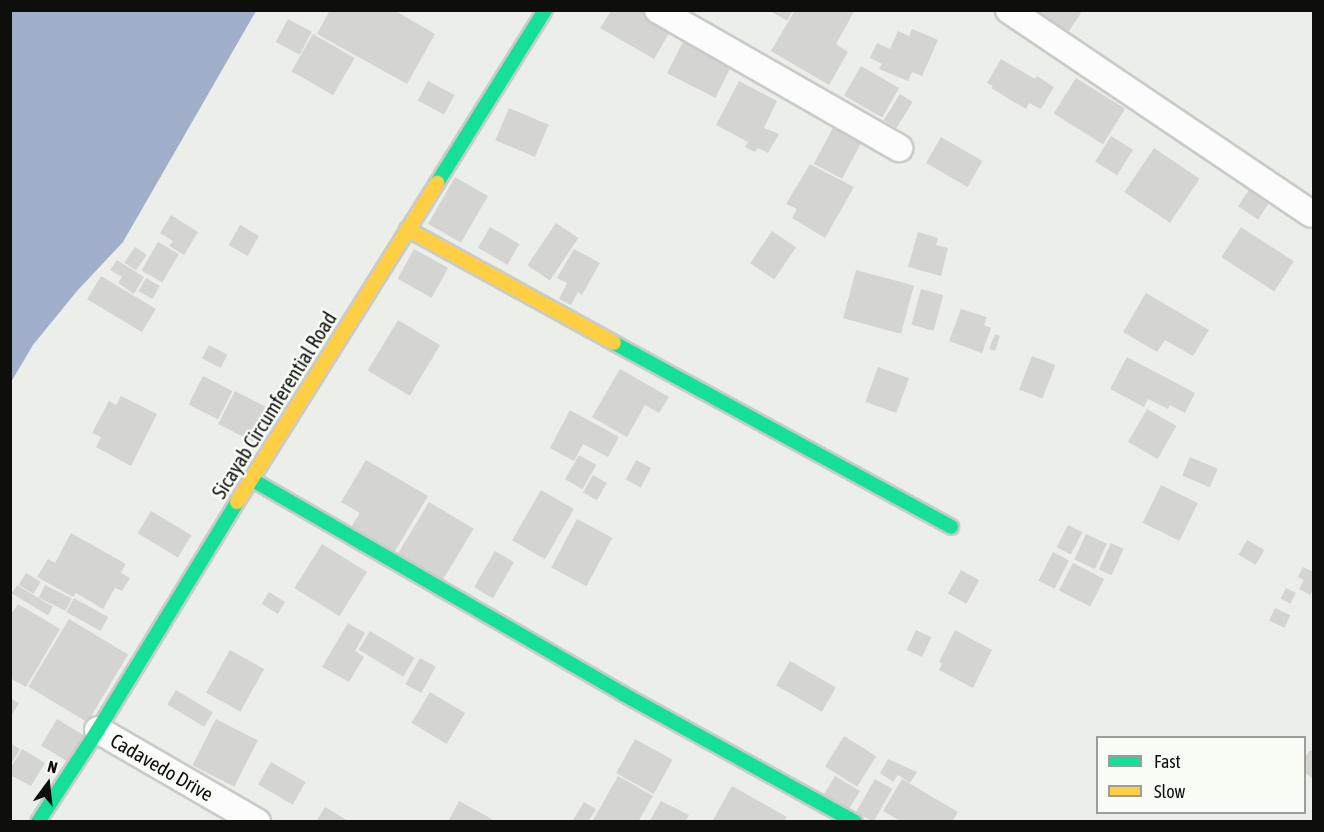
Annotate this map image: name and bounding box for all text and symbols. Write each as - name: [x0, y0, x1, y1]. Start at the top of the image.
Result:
- street label: Sicayab Circumferential Road: [207, 307, 341, 503]
- street label: Cadavedo Drive: [106, 728, 218, 806]
- legend: [1096, 736, 1306, 814]
- text: Fast: [1154, 751, 1181, 772]
- north arrow: [18, 754, 78, 814]
- text: N: [46, 757, 60, 777]
- text: Slow: [1154, 781, 1185, 802]

